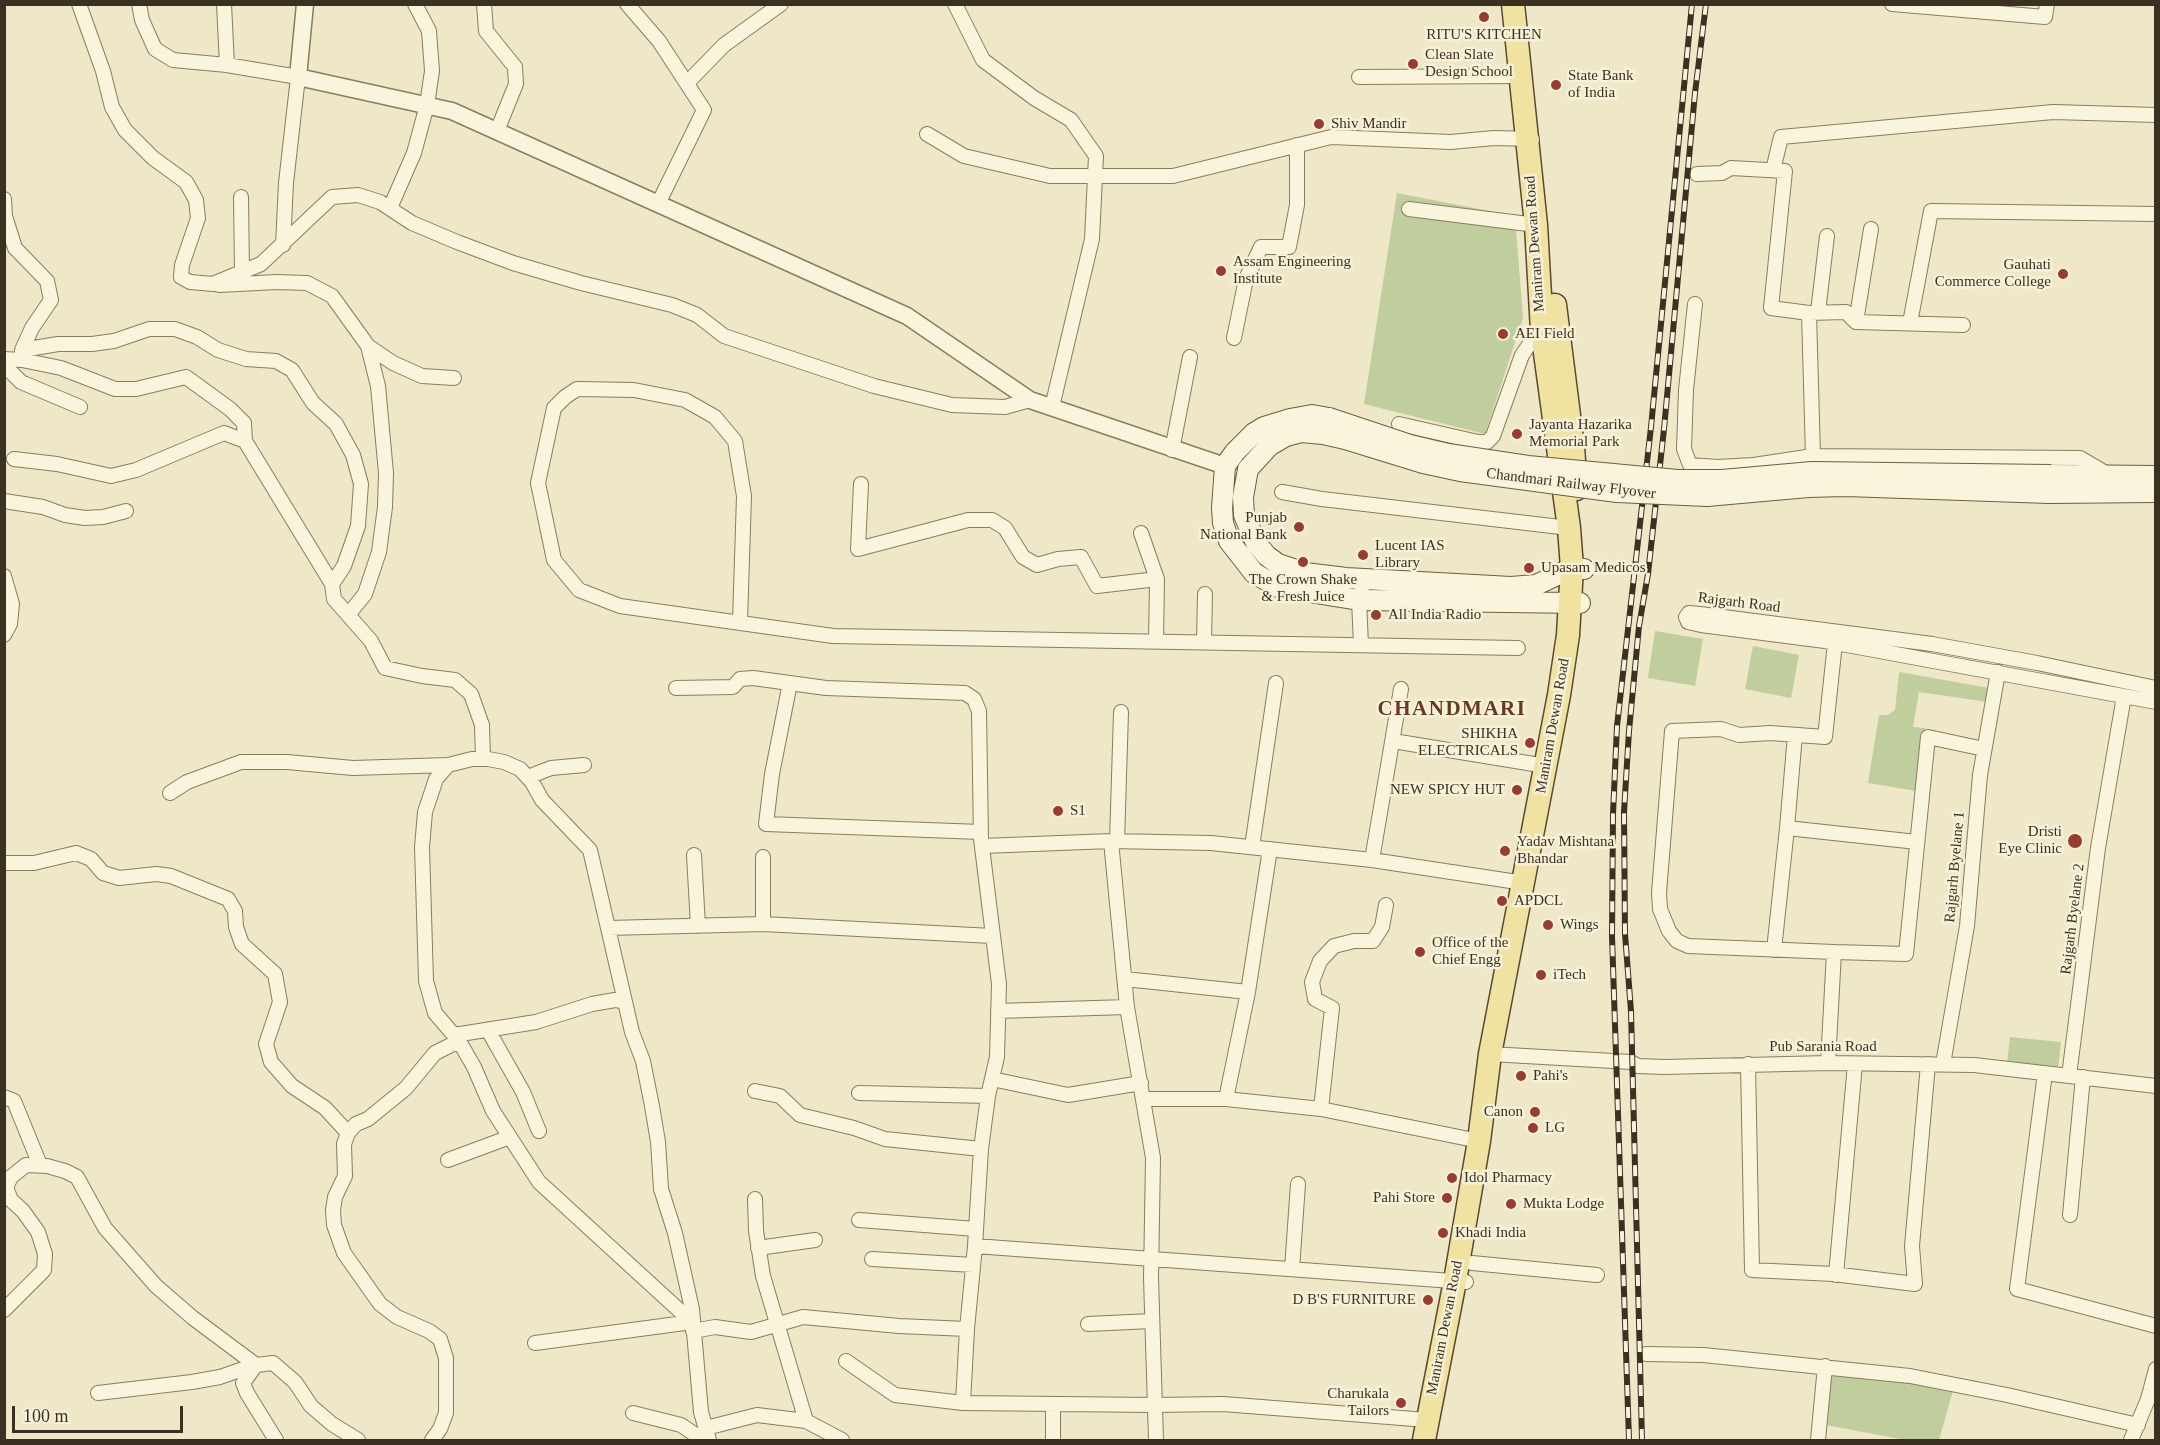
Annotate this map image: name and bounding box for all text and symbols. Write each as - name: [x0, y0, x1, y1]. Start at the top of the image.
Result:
- marker: RITU'S KITCHEN: [1477, 10, 1491, 24]
- place label: RITU'S KITCHEN: [1426, 26, 1542, 44]
- place label: Clean Slate Design School: [1425, 46, 1513, 81]
- marker: Clean Slate Design School: [1406, 57, 1420, 71]
- place label: State Bank of India: [1568, 67, 1633, 102]
- marker: State Bank of India: [1549, 78, 1563, 92]
- place label: Shiv Mandir: [1331, 115, 1406, 133]
- marker: Shiv Mandir: [1312, 117, 1326, 131]
- street label: Maniram Dewan Road: [1521, 175, 1549, 313]
- place label: Assam Engineering Institute: [1233, 253, 1351, 288]
- place label: Gauhati Commerce College: [1935, 256, 2051, 291]
- marker: Assam Engineering Institute: [1214, 264, 1228, 278]
- marker: Gauhati Commerce College: [2056, 267, 2070, 281]
- place label: AEI Field: [1515, 325, 1575, 343]
- marker: AEI Field: [1496, 327, 1510, 341]
- place label: Jayanta Hazarika Memorial Park: [1529, 416, 1632, 451]
- marker: Jayanta Hazarika Memorial Park: [1510, 427, 1524, 441]
- street label: Chandmari Railway Flyover: [1485, 465, 1657, 503]
- place label: Punjab National Bank: [1200, 509, 1287, 544]
- marker: Punjab National Bank: [1292, 520, 1306, 534]
- place label: Lucent IAS Library: [1375, 537, 1445, 572]
- marker: Lucent IAS Library: [1356, 548, 1370, 562]
- marker: The Crown Shake & Fresh Juice: [1296, 555, 1310, 569]
- place label: Upasam Medicos: [1541, 559, 1646, 577]
- marker: Upasam Medicos: [1522, 561, 1536, 575]
- place label: The Crown Shake & Fresh Juice: [1249, 571, 1357, 606]
- street label: Rajgarh Road: [1697, 589, 1781, 617]
- place label: All India Radio: [1388, 606, 1481, 624]
- marker: All India Radio: [1369, 608, 1383, 622]
- street label: Maniram Dewan Road: [1532, 657, 1574, 795]
- district label: CHANDMARI: [1378, 697, 1526, 723]
- place label: SHIKHA ELECTRICALS: [1418, 725, 1518, 760]
- marker: SHIKHA ELECTRICALS: [1523, 736, 1537, 750]
- place label: NEW SPICY HUT: [1390, 781, 1505, 799]
- marker: NEW SPICY HUT: [1510, 783, 1524, 797]
- place label: S1: [1070, 802, 1086, 820]
- marker: S1: [1051, 804, 1065, 818]
- street label: Rajgarh Byelane 1: [1941, 811, 1969, 923]
- place label: Dristi Eye Clinic: [1998, 823, 2062, 858]
- marker: Dristi Eye Clinic: [2066, 832, 2084, 850]
- place label: Yadav Mishtana Bhandar: [1517, 833, 1614, 868]
- marker: Yadav Mishtana Bhandar: [1498, 844, 1512, 858]
- street label: Rajgarh Byelane 2: [2057, 863, 2089, 975]
- place label: APDCL: [1514, 892, 1563, 910]
- marker: APDCL: [1495, 894, 1509, 908]
- place label: Wings: [1560, 916, 1599, 934]
- marker: Wings: [1541, 918, 1555, 932]
- place label: Office of the Chief Engg: [1432, 934, 1508, 969]
- marker: Office of the Chief Engg: [1413, 945, 1427, 959]
- place label: iTech: [1553, 966, 1586, 984]
- marker: iTech: [1534, 968, 1548, 982]
- street label: Pub Sarania Road: [1769, 1038, 1877, 1056]
- place label: Pahi's: [1533, 1067, 1568, 1085]
- marker: Pahi's: [1514, 1069, 1528, 1083]
- place label: Canon: [1484, 1103, 1523, 1121]
- marker: Canon: [1528, 1105, 1542, 1119]
- place label: LG: [1545, 1119, 1565, 1137]
- marker: LG: [1526, 1121, 1540, 1135]
- place label: Idol Pharmacy: [1464, 1169, 1552, 1187]
- marker: Idol Pharmacy: [1445, 1171, 1459, 1185]
- place label: Pahi Store: [1373, 1189, 1435, 1207]
- marker: Pahi Store: [1440, 1191, 1454, 1205]
- place label: Mukta Lodge: [1523, 1195, 1604, 1213]
- marker: Mukta Lodge: [1504, 1197, 1518, 1211]
- place label: Khadi India: [1455, 1224, 1526, 1242]
- marker: Khadi India: [1436, 1226, 1450, 1240]
- street label: Maniram Dewan Road: [1423, 1259, 1467, 1397]
- place label: D B'S FURNITURE: [1292, 1291, 1416, 1309]
- marker: D B'S FURNITURE: [1421, 1293, 1435, 1307]
- place label: Charukala Tailors: [1327, 1385, 1389, 1420]
- scale bar: [15, 1394, 186, 1432]
- marker: Charukala Tailors: [1394, 1396, 1408, 1410]
- text: 100 m: [23, 1406, 69, 1426]

